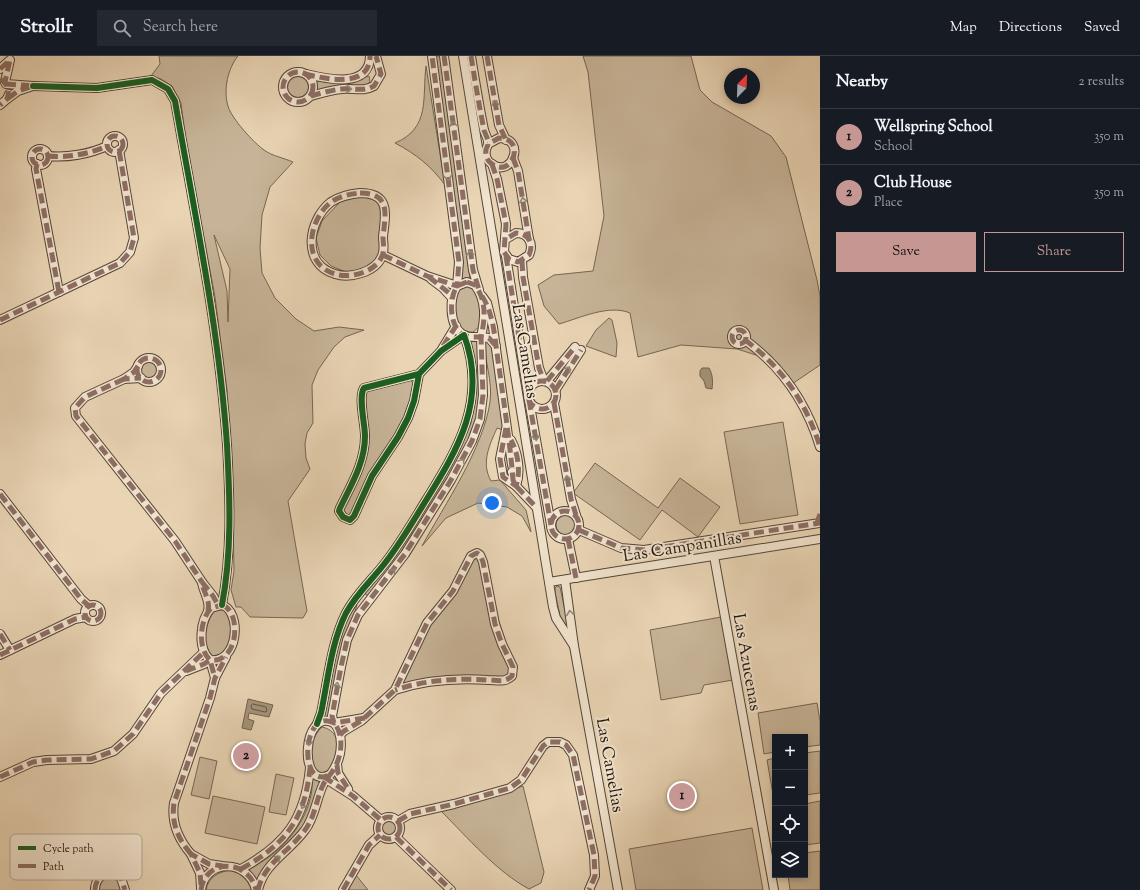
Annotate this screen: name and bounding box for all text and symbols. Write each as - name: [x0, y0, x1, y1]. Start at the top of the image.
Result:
- search box: [97, 10, 377, 46]
- text: Strollr: [20, 14, 73, 41]
- icon: search: [111, 17, 133, 39]
- text: Search here: [143, 17, 218, 38]
- text: Map: [950, 18, 977, 38]
- text: Directions: [999, 18, 1062, 38]
- text: Saved: [1084, 18, 1120, 38]
- north arrow: [724, 68, 760, 104]
- text: Nearby: [836, 70, 888, 94]
- text: 2 results: [1079, 73, 1124, 91]
- one-way arrow: [346, 85, 352, 94]
- one-way arrow: [491, 100, 500, 106]
- text: Wellspring School: [874, 117, 993, 138]
- one-way arrow: [449, 121, 458, 127]
- text: 1: [847, 128, 851, 146]
- text: 350 m: [1094, 128, 1124, 146]
- text: School: [874, 138, 913, 156]
- text: Club House: [874, 173, 952, 194]
- one-way arrow: [444, 175, 453, 181]
- text: 2: [846, 184, 852, 202]
- text: 350 m: [1094, 184, 1124, 202]
- text: Place: [874, 194, 903, 212]
- one-way arrow: [519, 197, 528, 203]
- button: Save: [836, 232, 976, 272]
- button: Share: [984, 232, 1124, 272]
- one-way arrow: [466, 249, 475, 256]
- street label: Las Camelias: [505, 302, 543, 401]
- one-way arrow: [563, 366, 571, 373]
- one-way arrow: [531, 435, 540, 441]
- one-way arrow: [457, 457, 465, 465]
- one-way arrow: [563, 475, 572, 481]
- your location: [482, 493, 502, 513]
- street label: Las Campanillas: [621, 527, 744, 569]
- one-way arrow: [388, 568, 395, 575]
- one-way arrow: [566, 609, 575, 616]
- street label: Las Azucenas: [726, 612, 766, 713]
- one-way arrow: [332, 682, 341, 688]
- street label: Las Camelias: [589, 716, 629, 815]
- map controls: [772, 734, 808, 878]
- button: +: [772, 734, 808, 770]
- one-way arrow: [306, 740, 314, 746]
- pin: 2: [233, 741, 259, 771]
- button: −: [772, 770, 808, 806]
- pin: 1: [669, 781, 695, 811]
- one-way arrow: [300, 803, 308, 810]
- button: locate: [772, 806, 808, 842]
- legend: [10, 834, 142, 880]
- text: Cycle path: [43, 841, 94, 857]
- button: layers: [772, 842, 808, 878]
- one-way arrow: [273, 855, 281, 862]
- text: Path: [43, 859, 65, 875]

